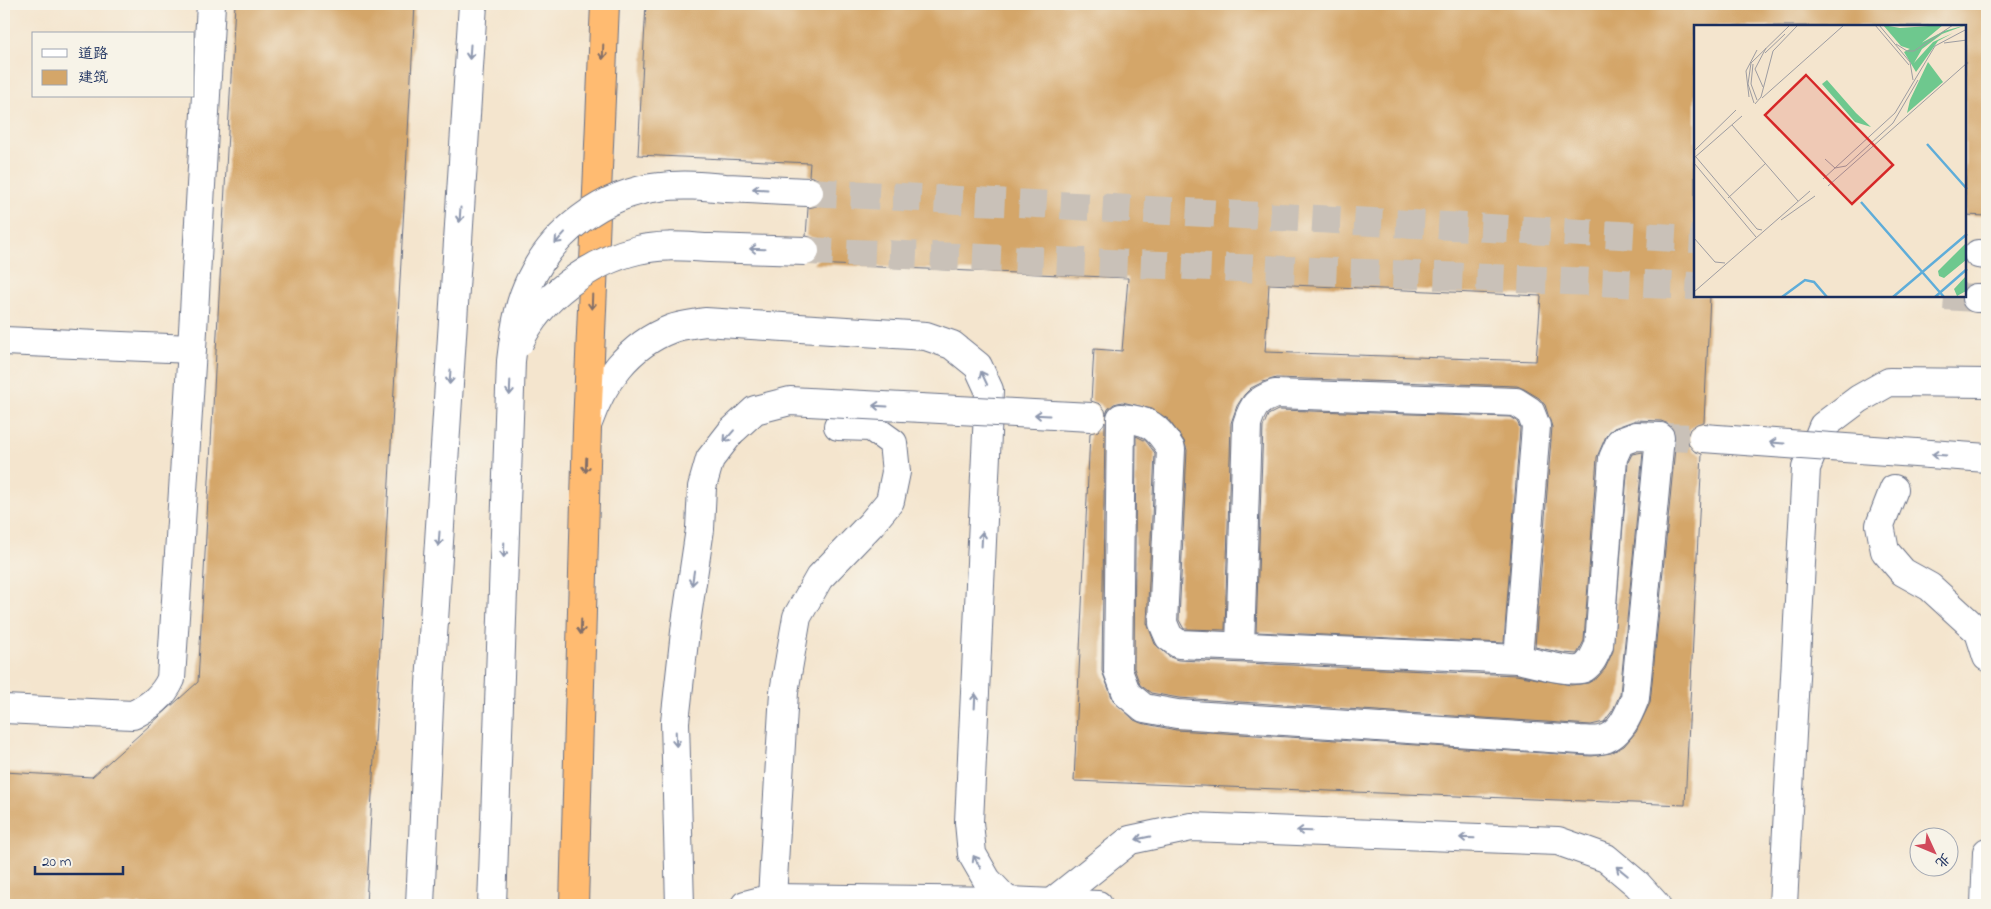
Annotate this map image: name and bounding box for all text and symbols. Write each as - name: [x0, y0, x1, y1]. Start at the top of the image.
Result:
- inset map: [1694, 25, 1966, 298]
- legend: [32, 32, 195, 98]
- text: 道路: [78, 43, 108, 65]
- one-way arrow: [466, 44, 475, 60]
- one-way arrow: [598, 44, 608, 60]
- text: 建筑: [78, 67, 108, 89]
- one-way arrow: [752, 185, 768, 194]
- one-way arrow: [455, 206, 464, 222]
- one-way arrow: [554, 231, 565, 244]
- one-way arrow: [749, 245, 765, 254]
- one-way arrow: [587, 294, 597, 310]
- one-way arrow: [445, 368, 454, 384]
- one-way arrow: [978, 371, 988, 386]
- one-way arrow: [505, 380, 514, 396]
- one-way arrow: [872, 402, 888, 411]
- one-way arrow: [1034, 410, 1050, 419]
- one-way arrow: [723, 429, 735, 442]
- one-way arrow: [1769, 439, 1785, 448]
- one-way arrow: [1931, 450, 1947, 459]
- one-way arrow: [581, 456, 590, 472]
- one-way arrow: [435, 531, 444, 547]
- one-way arrow: [978, 531, 987, 547]
- one-way arrow: [499, 542, 509, 558]
- one-way arrow: [688, 569, 698, 585]
- one-way arrow: [576, 618, 586, 635]
- one-way arrow: [970, 694, 979, 710]
- one-way arrow: [671, 731, 680, 747]
- north arrow: [1908, 826, 1958, 876]
- one-way arrow: [1297, 827, 1313, 836]
- one-way arrow: [1136, 833, 1152, 843]
- one-way arrow: [1459, 833, 1475, 842]
- scale bar: [35, 844, 122, 876]
- text: 北: [1930, 848, 1955, 872]
- text: 20 m: [42, 851, 72, 873]
- one-way arrow: [972, 856, 982, 870]
- one-way arrow: [1615, 866, 1628, 877]

